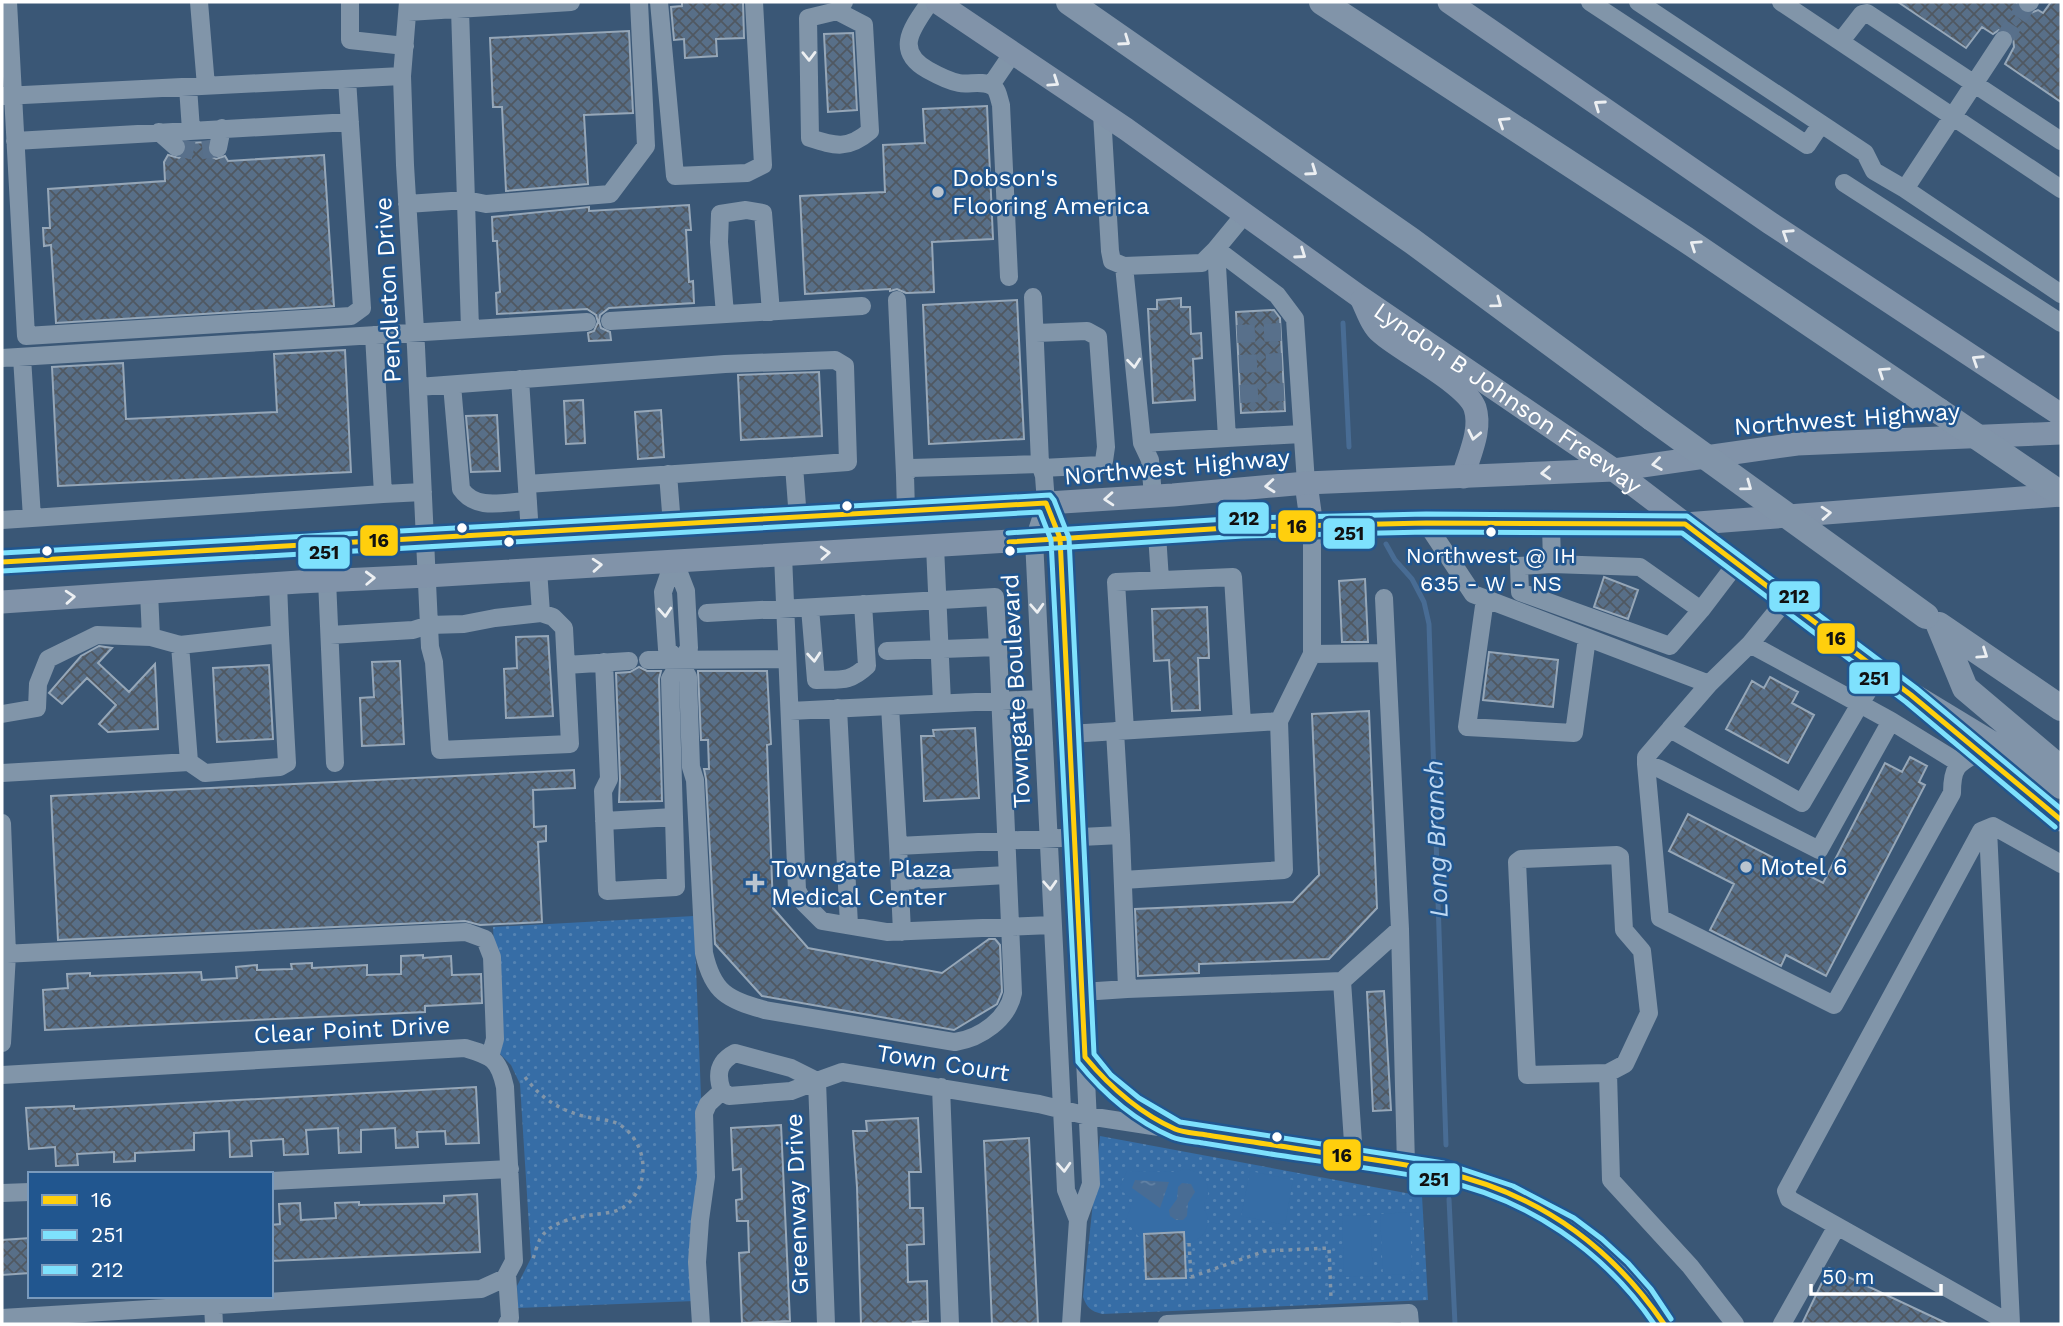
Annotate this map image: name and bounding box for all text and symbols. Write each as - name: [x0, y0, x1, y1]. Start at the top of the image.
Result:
- one-way arrow: [1117, 33, 1130, 45]
- one-way arrow: [801, 51, 816, 62]
- one-way arrow: [1046, 74, 1059, 86]
- one-way arrow: [1594, 101, 1607, 114]
- one-way arrow: [1498, 117, 1511, 130]
- one-way arrow: [1304, 163, 1317, 175]
- place label: Dobson's Flooring America: [952, 164, 1150, 220]
- marker: Dobson's Flooring America: [930, 184, 946, 200]
- street label: Pendleton Drive: [369, 196, 407, 384]
- one-way arrow: [1782, 230, 1795, 243]
- one-way arrow: [1689, 240, 1702, 253]
- one-way arrow: [1293, 246, 1306, 259]
- one-way arrow: [1489, 295, 1502, 308]
- street label: Lyndon B Johnson Freeway: [1369, 297, 1648, 500]
- one-way arrow: [1971, 355, 1984, 368]
- one-way arrow: [1126, 358, 1141, 369]
- one-way arrow: [1878, 368, 1891, 381]
- street label: Northwest Highway: [1733, 397, 1962, 441]
- one-way arrow: [1467, 429, 1482, 441]
- street label: Northwest Highway: [1063, 443, 1292, 491]
- one-way arrow: [1651, 456, 1662, 471]
- one-way arrow: [1540, 465, 1551, 480]
- one-way arrow: [1264, 478, 1275, 493]
- one-way arrow: [1739, 478, 1752, 491]
- one-way arrow: [1104, 491, 1115, 506]
- unlabelled marker: [840, 499, 854, 513]
- line badge: 212: [1217, 501, 1270, 535]
- one-way arrow: [1821, 506, 1832, 521]
- text: 212: [1229, 507, 1259, 530]
- line badge: 16: [1277, 509, 1317, 543]
- text: 16: [1287, 515, 1307, 538]
- line badge: 251: [1322, 517, 1376, 550]
- unlabelled marker: [455, 521, 469, 535]
- text: 251: [1334, 522, 1364, 545]
- line badge: 16: [359, 524, 399, 557]
- marker: Northwest @ IH 635 - W - NS: [1484, 525, 1498, 539]
- text: 16: [369, 529, 389, 552]
- unlabelled marker: [502, 535, 516, 549]
- line badge: 251: [297, 536, 351, 570]
- text: 251: [309, 541, 339, 564]
- place label: Northwest @ IH 635 - W - NS: [1406, 543, 1576, 596]
- unlabelled marker: [40, 544, 54, 558]
- unlabelled marker: [1003, 544, 1017, 558]
- one-way arrow: [819, 545, 830, 560]
- one-way arrow: [592, 558, 603, 573]
- one-way arrow: [365, 571, 376, 586]
- street label: Towngate Boulevard: [996, 573, 1036, 809]
- line badge: 212: [1768, 580, 1821, 613]
- text: 212: [1779, 585, 1809, 608]
- one-way arrow: [65, 590, 76, 605]
- one-way arrow: [1029, 603, 1044, 614]
- one-way arrow: [657, 607, 672, 618]
- line badge: 16: [1816, 622, 1856, 655]
- text: 16: [1826, 627, 1846, 650]
- one-way arrow: [1975, 646, 1988, 658]
- one-way arrow: [806, 652, 821, 663]
- line badge: 251: [1848, 661, 1901, 695]
- text: 251: [1859, 667, 1889, 690]
- water label: Long Branch: [1418, 760, 1454, 918]
- place label: Motel 6: [1760, 853, 1848, 881]
- place label: Towngate Plaza Medical Center: [771, 855, 952, 911]
- marker: Motel 6: [1738, 859, 1754, 875]
- marker: Towngate Plaza Medical Center: [745, 873, 765, 893]
- one-way arrow: [1043, 879, 1058, 890]
- street label: Clear Point Drive: [253, 1011, 451, 1049]
- street label: Town Court: [875, 1039, 1011, 1087]
- street label: Greenway Drive: [780, 1113, 814, 1295]
- unlabelled marker: [1270, 1130, 1284, 1144]
- line badge: 16: [1322, 1138, 1362, 1172]
- text: 16: [1332, 1144, 1352, 1167]
- one-way arrow: [1057, 1162, 1072, 1173]
- line badge: 251: [1408, 1162, 1461, 1196]
- text: 251: [1419, 1168, 1449, 1191]
- legend: [28, 1172, 273, 1298]
- text: 16: [91, 1187, 112, 1212]
- text: 251: [91, 1222, 124, 1247]
- scale bar: [1811, 1252, 1940, 1296]
- text: 212: [91, 1257, 124, 1282]
- text: 50 m: [1822, 1264, 1874, 1289]

